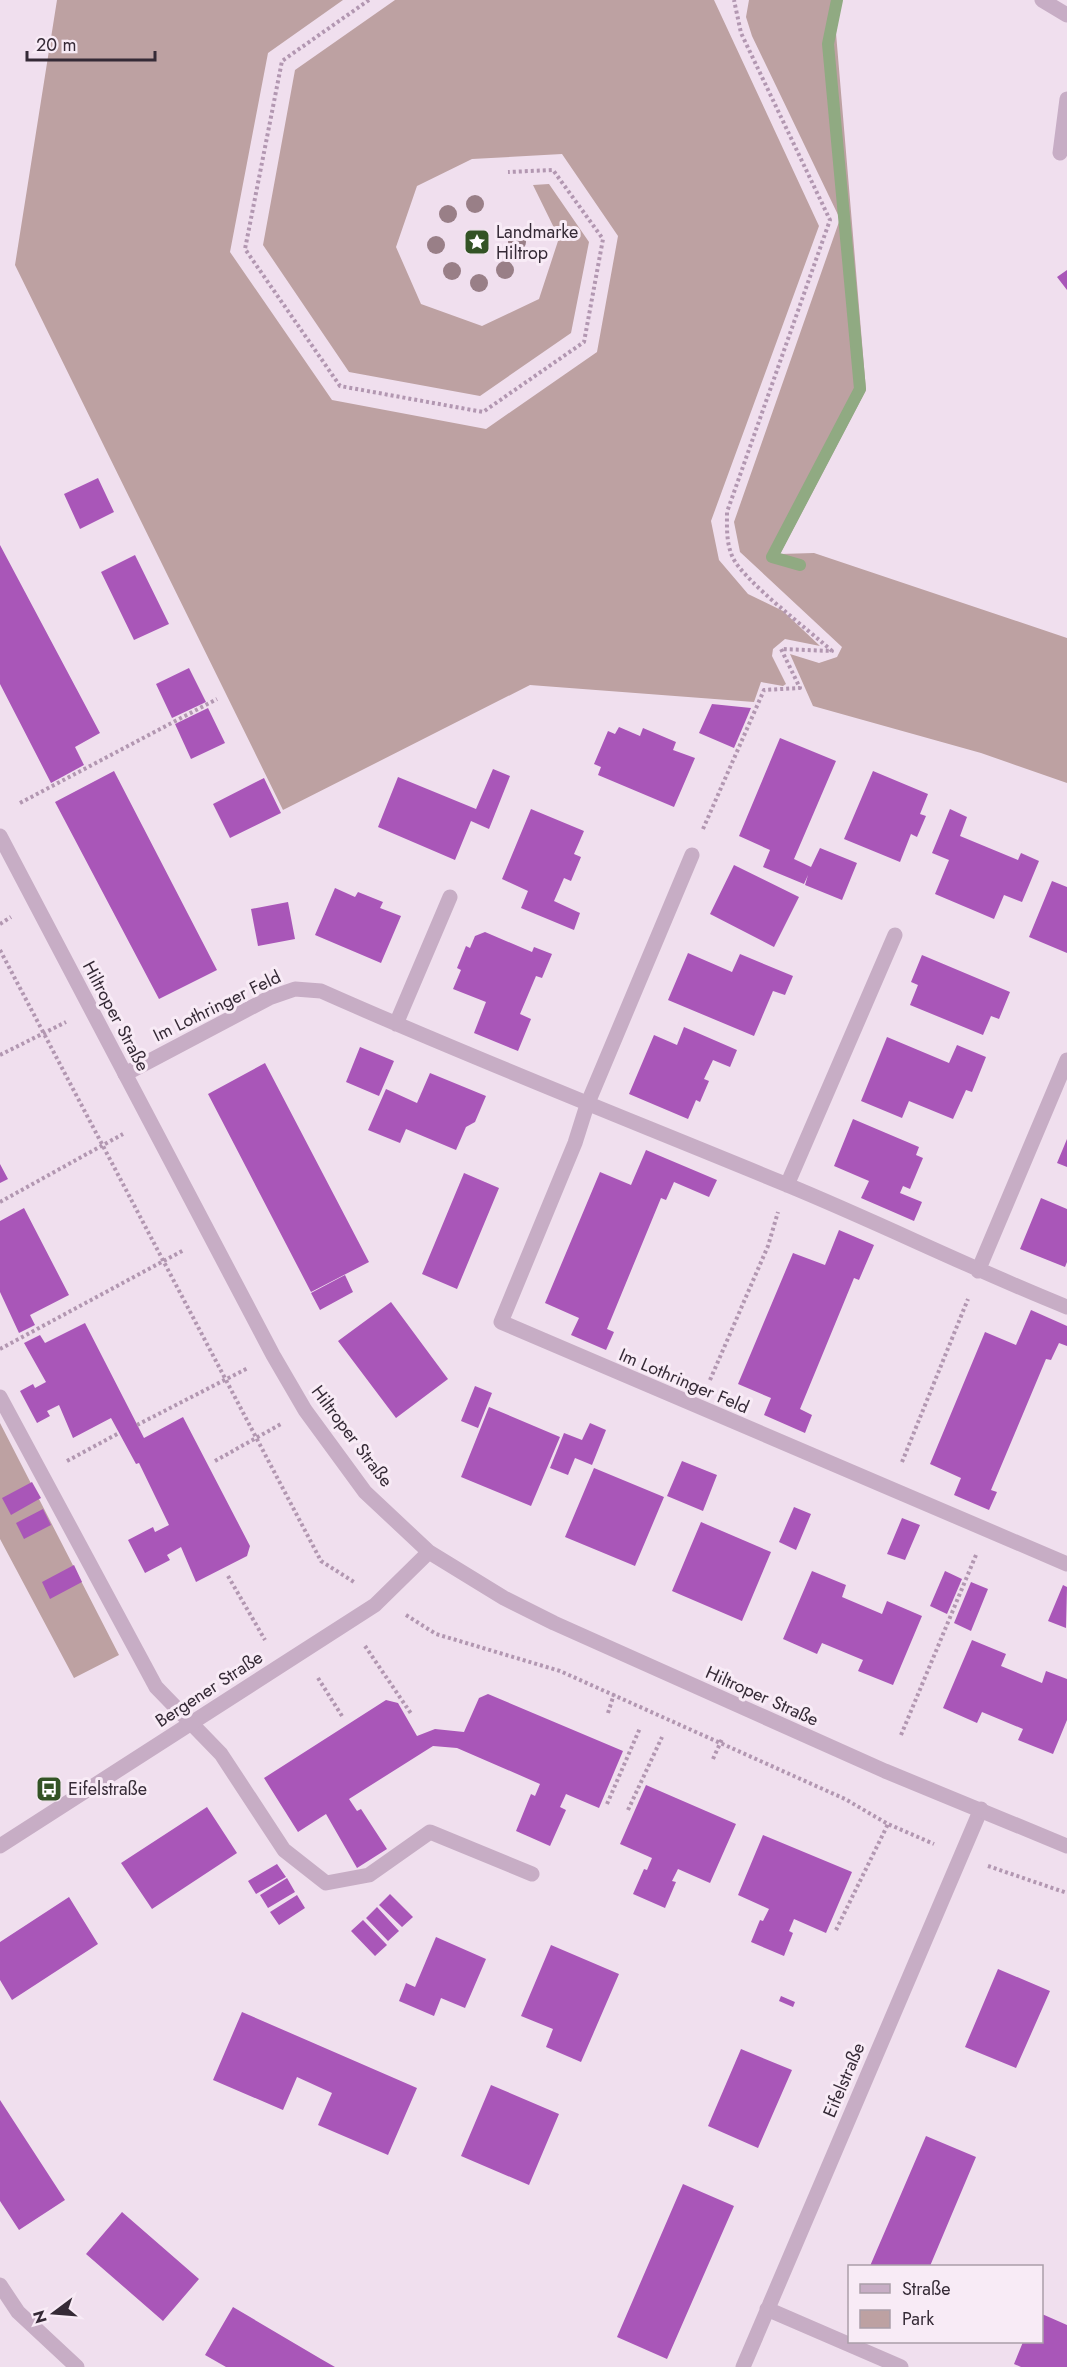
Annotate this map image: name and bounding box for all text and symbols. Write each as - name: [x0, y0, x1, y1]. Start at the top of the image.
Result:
- scale bar: [27, 24, 154, 62]
- text: 20 m: [36, 32, 76, 58]
- place label: Landmarke Hiltrop: [496, 219, 578, 266]
- place icon: Landmarke Hiltrop: [462, 227, 492, 257]
- street label: Hiltroper Straße: [76, 956, 156, 1076]
- street label: Im Lothringer Feld: [149, 964, 285, 1048]
- street label: Im Lothringer Feld: [615, 1342, 753, 1420]
- street label: Hiltroper Straße: [305, 1380, 399, 1492]
- street label: Bergener Straße: [150, 1644, 268, 1734]
- street label: Hiltroper Straße: [701, 1659, 823, 1733]
- bus stop icon: Eifelstraße: [34, 1774, 64, 1804]
- place label: Eifelstraße: [68, 1776, 147, 1802]
- street label: Eifelstraße: [817, 2039, 871, 2121]
- legend: [848, 2265, 1043, 2343]
- text: Straße: [902, 2276, 950, 2302]
- north arrow: [24, 2283, 84, 2343]
- text: Park: [902, 2306, 934, 2332]
- text: N: [27, 2308, 53, 2326]

